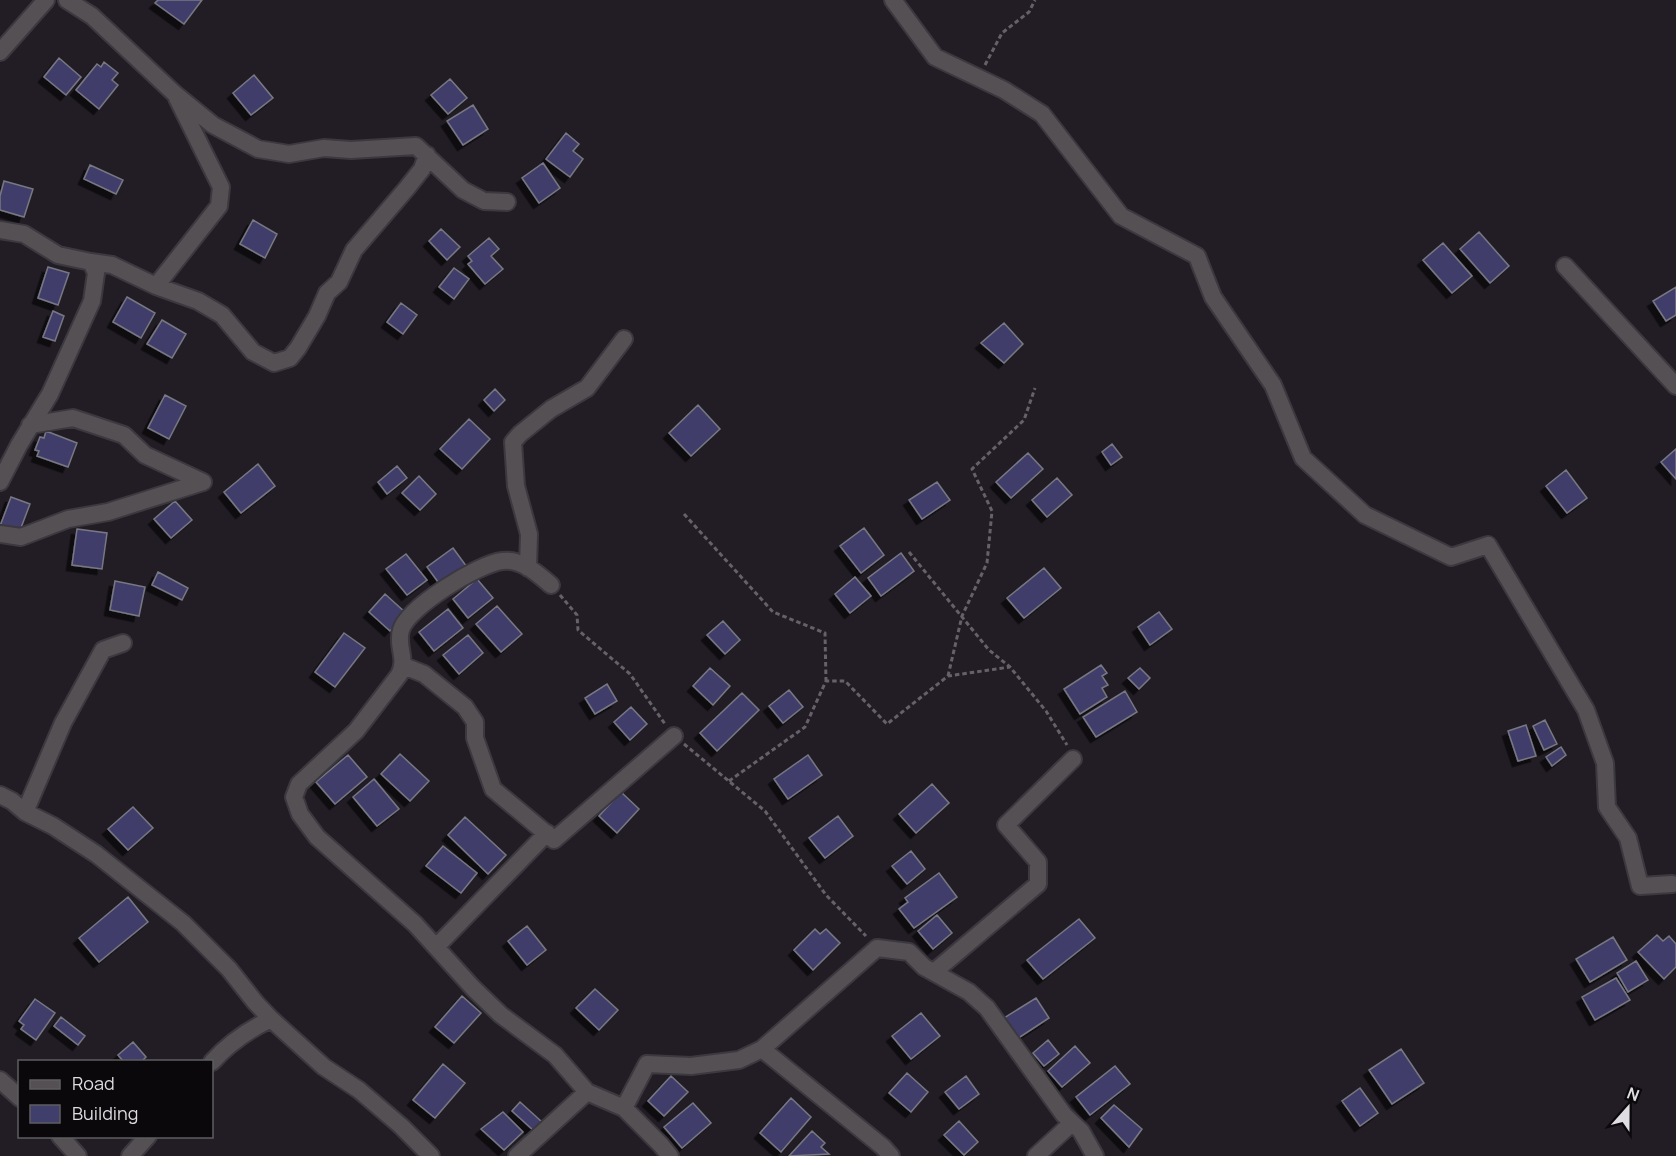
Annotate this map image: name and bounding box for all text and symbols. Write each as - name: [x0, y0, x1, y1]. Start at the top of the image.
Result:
- legend: [18, 1060, 213, 1138]
- text: Road: [72, 1071, 115, 1095]
- north arrow: [1598, 1078, 1658, 1138]
- text: N: [1624, 1082, 1643, 1106]
- text: Building: [72, 1101, 138, 1125]

